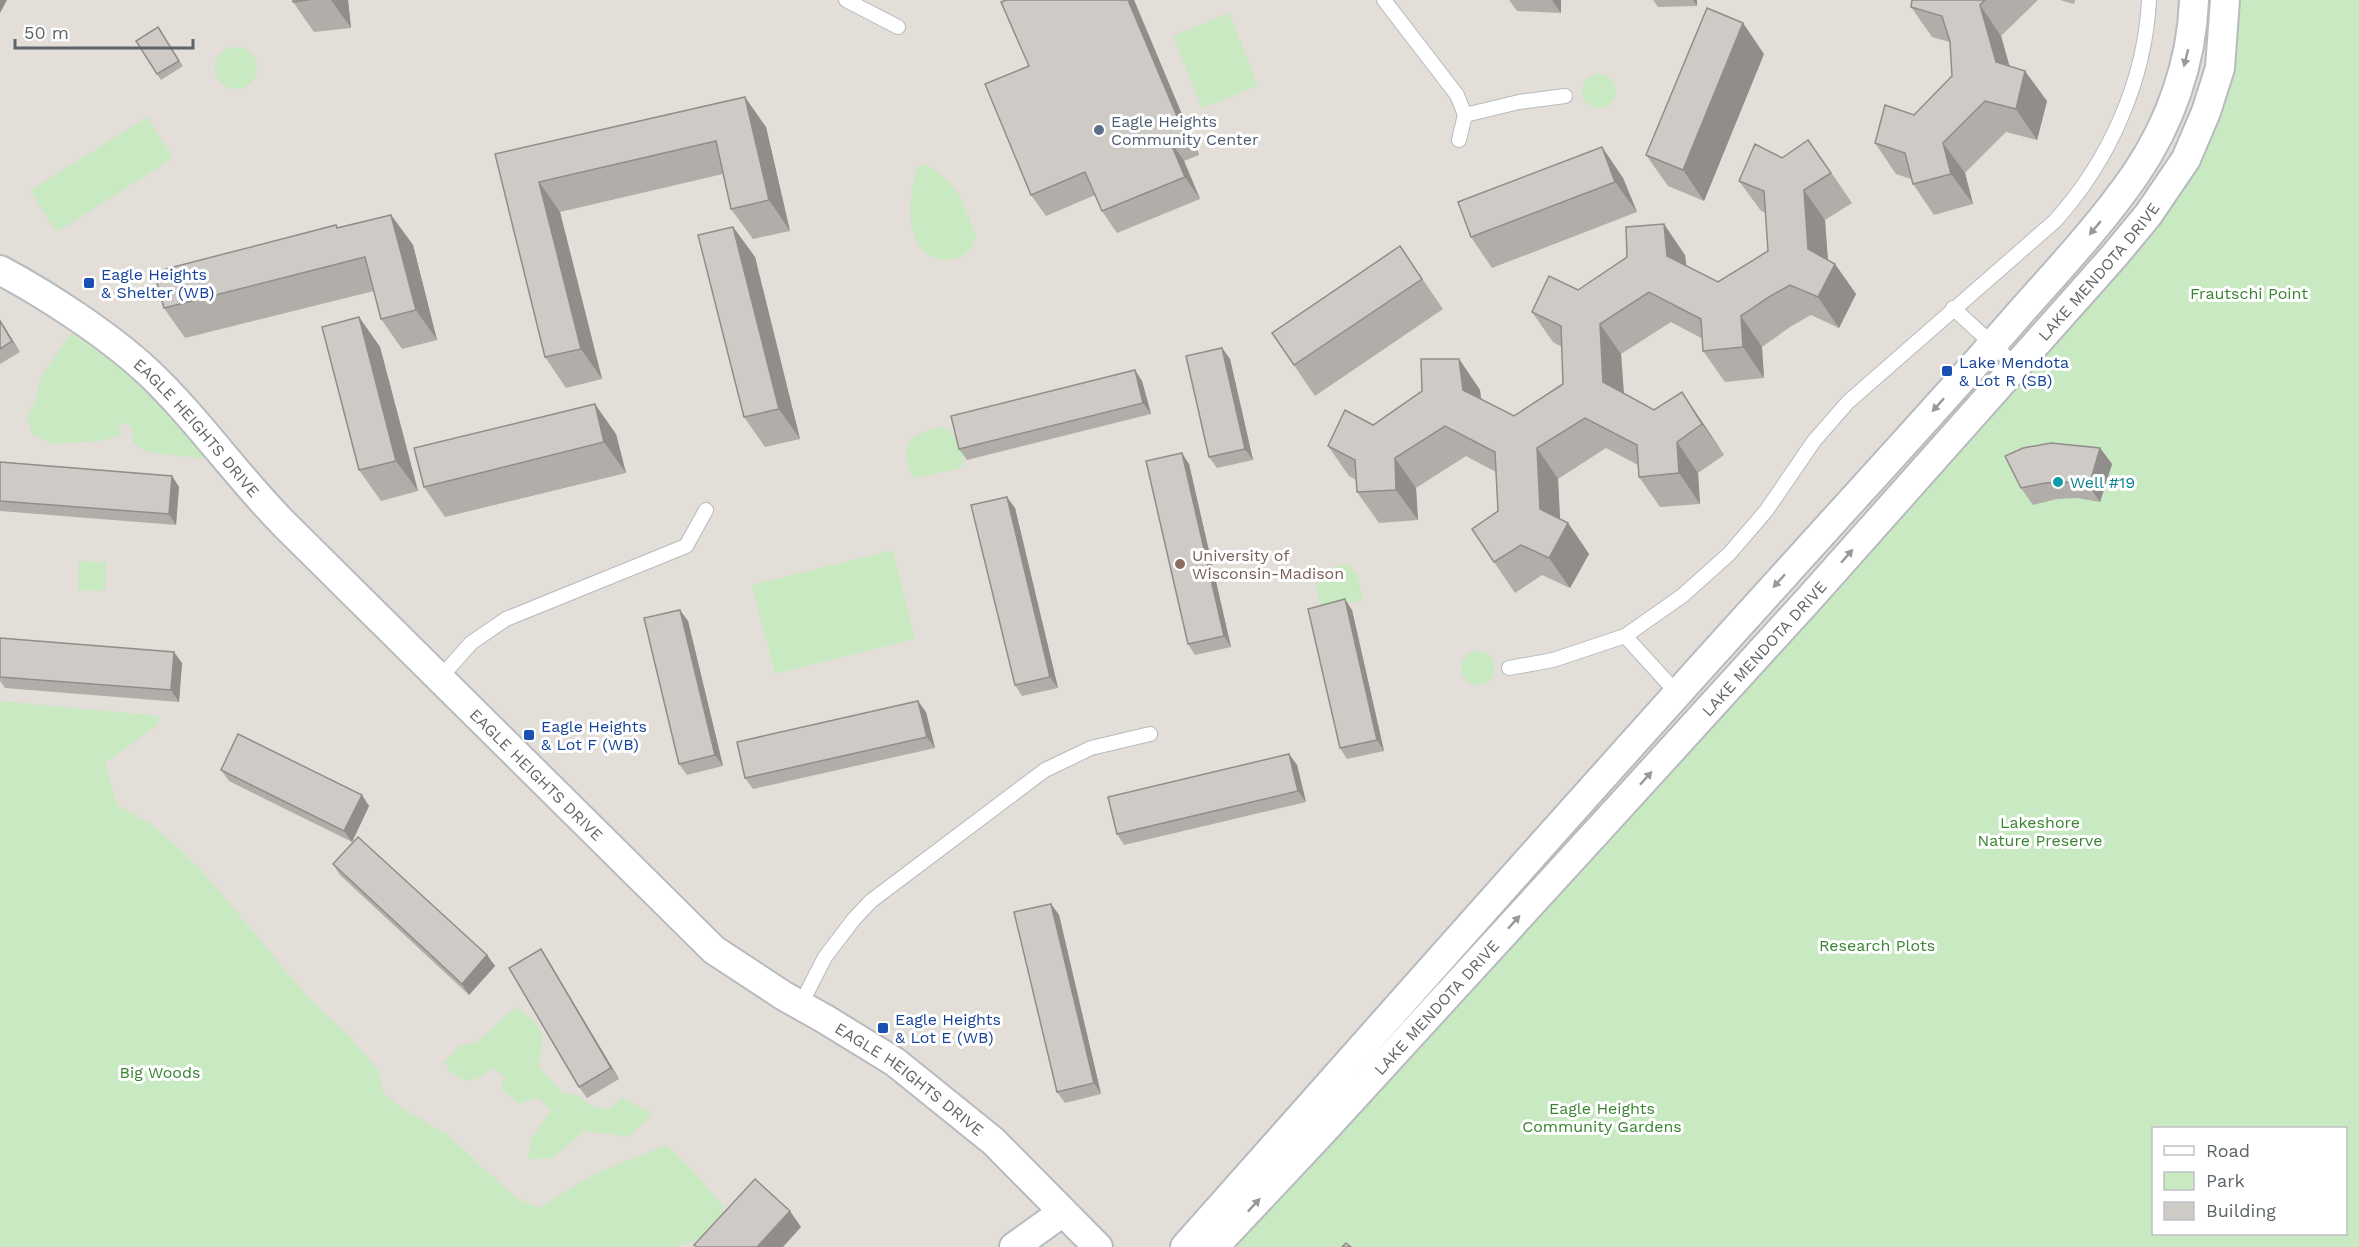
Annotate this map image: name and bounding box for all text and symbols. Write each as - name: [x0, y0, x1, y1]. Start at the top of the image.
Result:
- scale bar: [15, 12, 194, 50]
- text: 50 m: [24, 22, 69, 43]
- one-way arrow: [2181, 49, 2191, 67]
- place label: Eagle Heights Community Center: [1111, 112, 1259, 149]
- marker: Eagle Heights Community Center: [1092, 123, 1106, 137]
- street label: LAKE MENDOTA DRIVE: [2034, 199, 2164, 345]
- one-way arrow: [2088, 220, 2101, 236]
- place label: Eagle Heights & Shelter (WB): [101, 265, 214, 302]
- marker: Eagle Heights & Shelter (WB): [82, 276, 96, 290]
- park label: Frautschi Point: [2190, 284, 2308, 303]
- place label: Lake Mendota & Lot R (SB): [1959, 353, 2069, 390]
- street label: EAGLE HEIGHTS DRIVE: [130, 355, 263, 501]
- marker: Lake Mendota & Lot R (SB): [1940, 364, 1954, 378]
- one-way arrow: [1932, 397, 1945, 412]
- place label: Well #19: [2070, 473, 2135, 492]
- marker: Well #19: [2051, 475, 2065, 489]
- place label: University of Wisconsin-Madison: [1192, 546, 1344, 583]
- one-way arrow: [1840, 549, 1853, 564]
- marker: University of Wisconsin-Madison: [1173, 557, 1187, 571]
- one-way arrow: [1772, 574, 1786, 588]
- street label: LAKE MENDOTA DRIVE: [1698, 577, 1831, 720]
- street label: EAGLE HEIGHTS DRIVE: [466, 705, 607, 845]
- place label: Eagle Heights & Lot F (WB): [541, 717, 647, 754]
- marker: Eagle Heights & Lot F (WB): [522, 728, 536, 742]
- one-way arrow: [1639, 771, 1652, 786]
- park label: Lakeshore Nature Preserve: [1978, 813, 2102, 850]
- one-way arrow: [1507, 915, 1520, 930]
- street label: LAKE MENDOTA DRIVE: [1370, 936, 1503, 1079]
- park label: Research Plots: [1819, 936, 1935, 955]
- place label: Eagle Heights & Lot E (WB): [895, 1010, 1001, 1047]
- street label: EAGLE HEIGHTS DRIVE: [832, 1019, 987, 1140]
- marker: Eagle Heights & Lot E (WB): [876, 1021, 890, 1035]
- park label: Big Woods: [120, 1063, 200, 1082]
- park label: Eagle Heights Community Gardens: [1522, 1099, 1682, 1136]
- legend: [2152, 1127, 2347, 1235]
- text: Road: [2206, 1140, 2250, 1161]
- text: Park: [2206, 1170, 2245, 1191]
- one-way arrow: [1247, 1197, 1261, 1212]
- text: Building: [2206, 1200, 2276, 1221]

